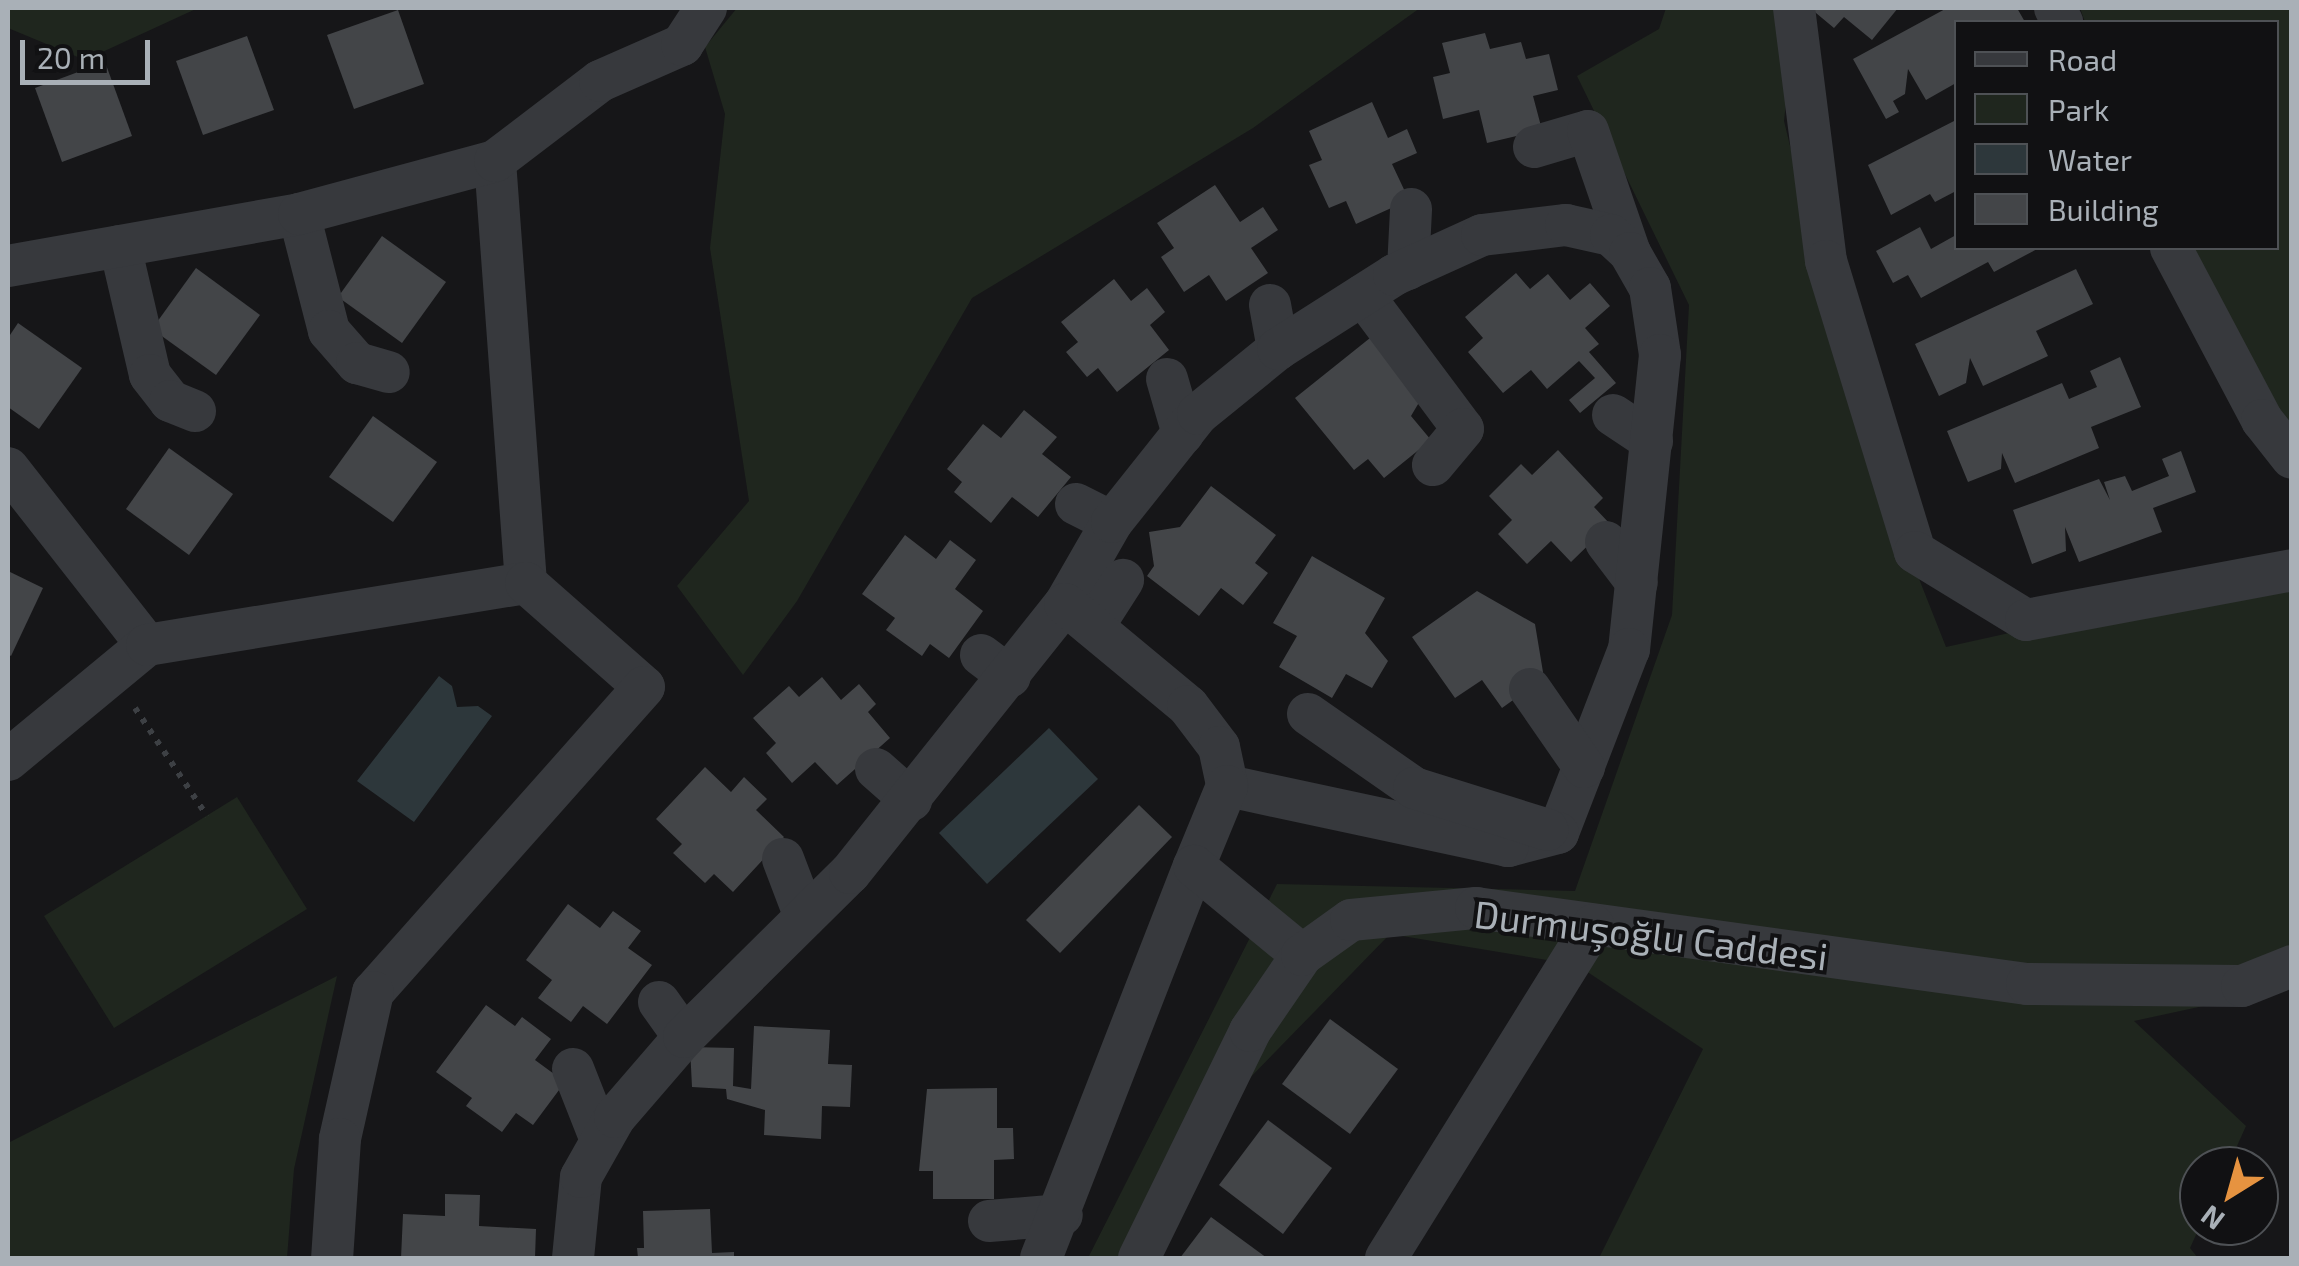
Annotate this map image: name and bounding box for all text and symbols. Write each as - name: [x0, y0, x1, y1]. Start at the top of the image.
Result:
- scale bar: [25, 20, 155, 82]
- legend: [1954, 20, 2279, 250]
- text: 20 m: [37, 39, 105, 75]
- text: Road: [2048, 41, 2117, 77]
- text: Park: [2048, 91, 2109, 127]
- text: Water: [2048, 141, 2132, 177]
- text: Building: [2048, 191, 2159, 227]
- street label: Durmuşoğlu Caddesi: [1472, 891, 1830, 979]
- north arrow: [2179, 1146, 2279, 1246]
- text: N: [2194, 1199, 2230, 1238]

